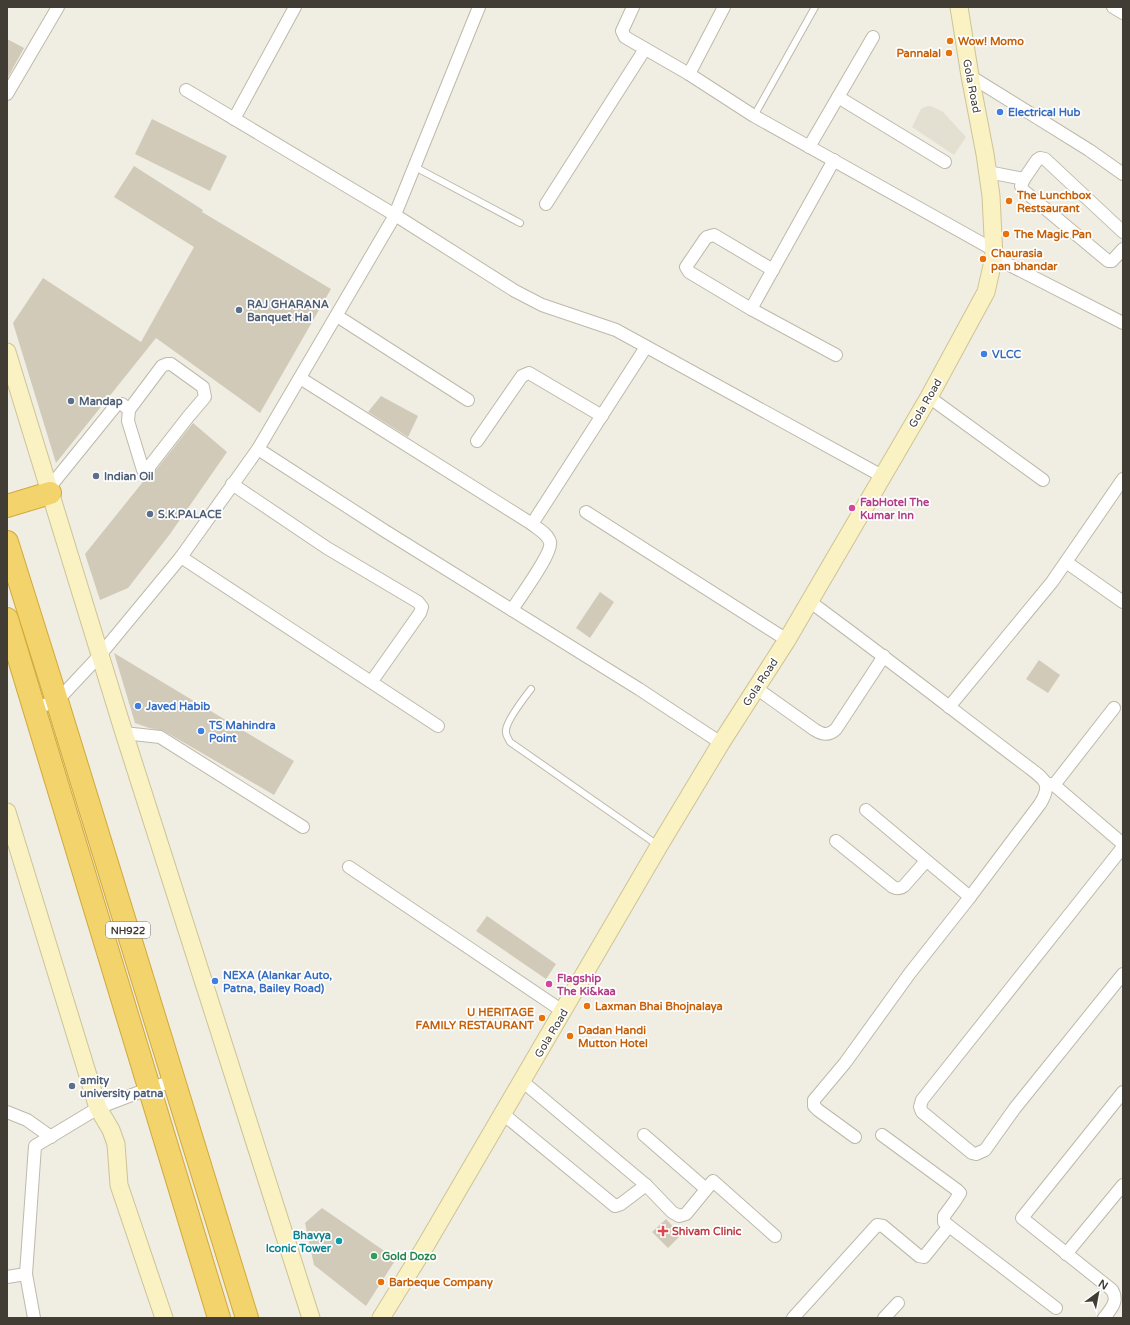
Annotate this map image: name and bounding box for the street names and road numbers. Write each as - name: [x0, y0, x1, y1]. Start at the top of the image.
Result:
- street label: Gola Road: [960, 58, 983, 114]
- street label: Gola Road: [906, 376, 945, 430]
- street label: Gola Road: [740, 656, 781, 709]
- road number: NH922: [106, 922, 150, 938]
- street label: Gola Road: [532, 1007, 571, 1060]

